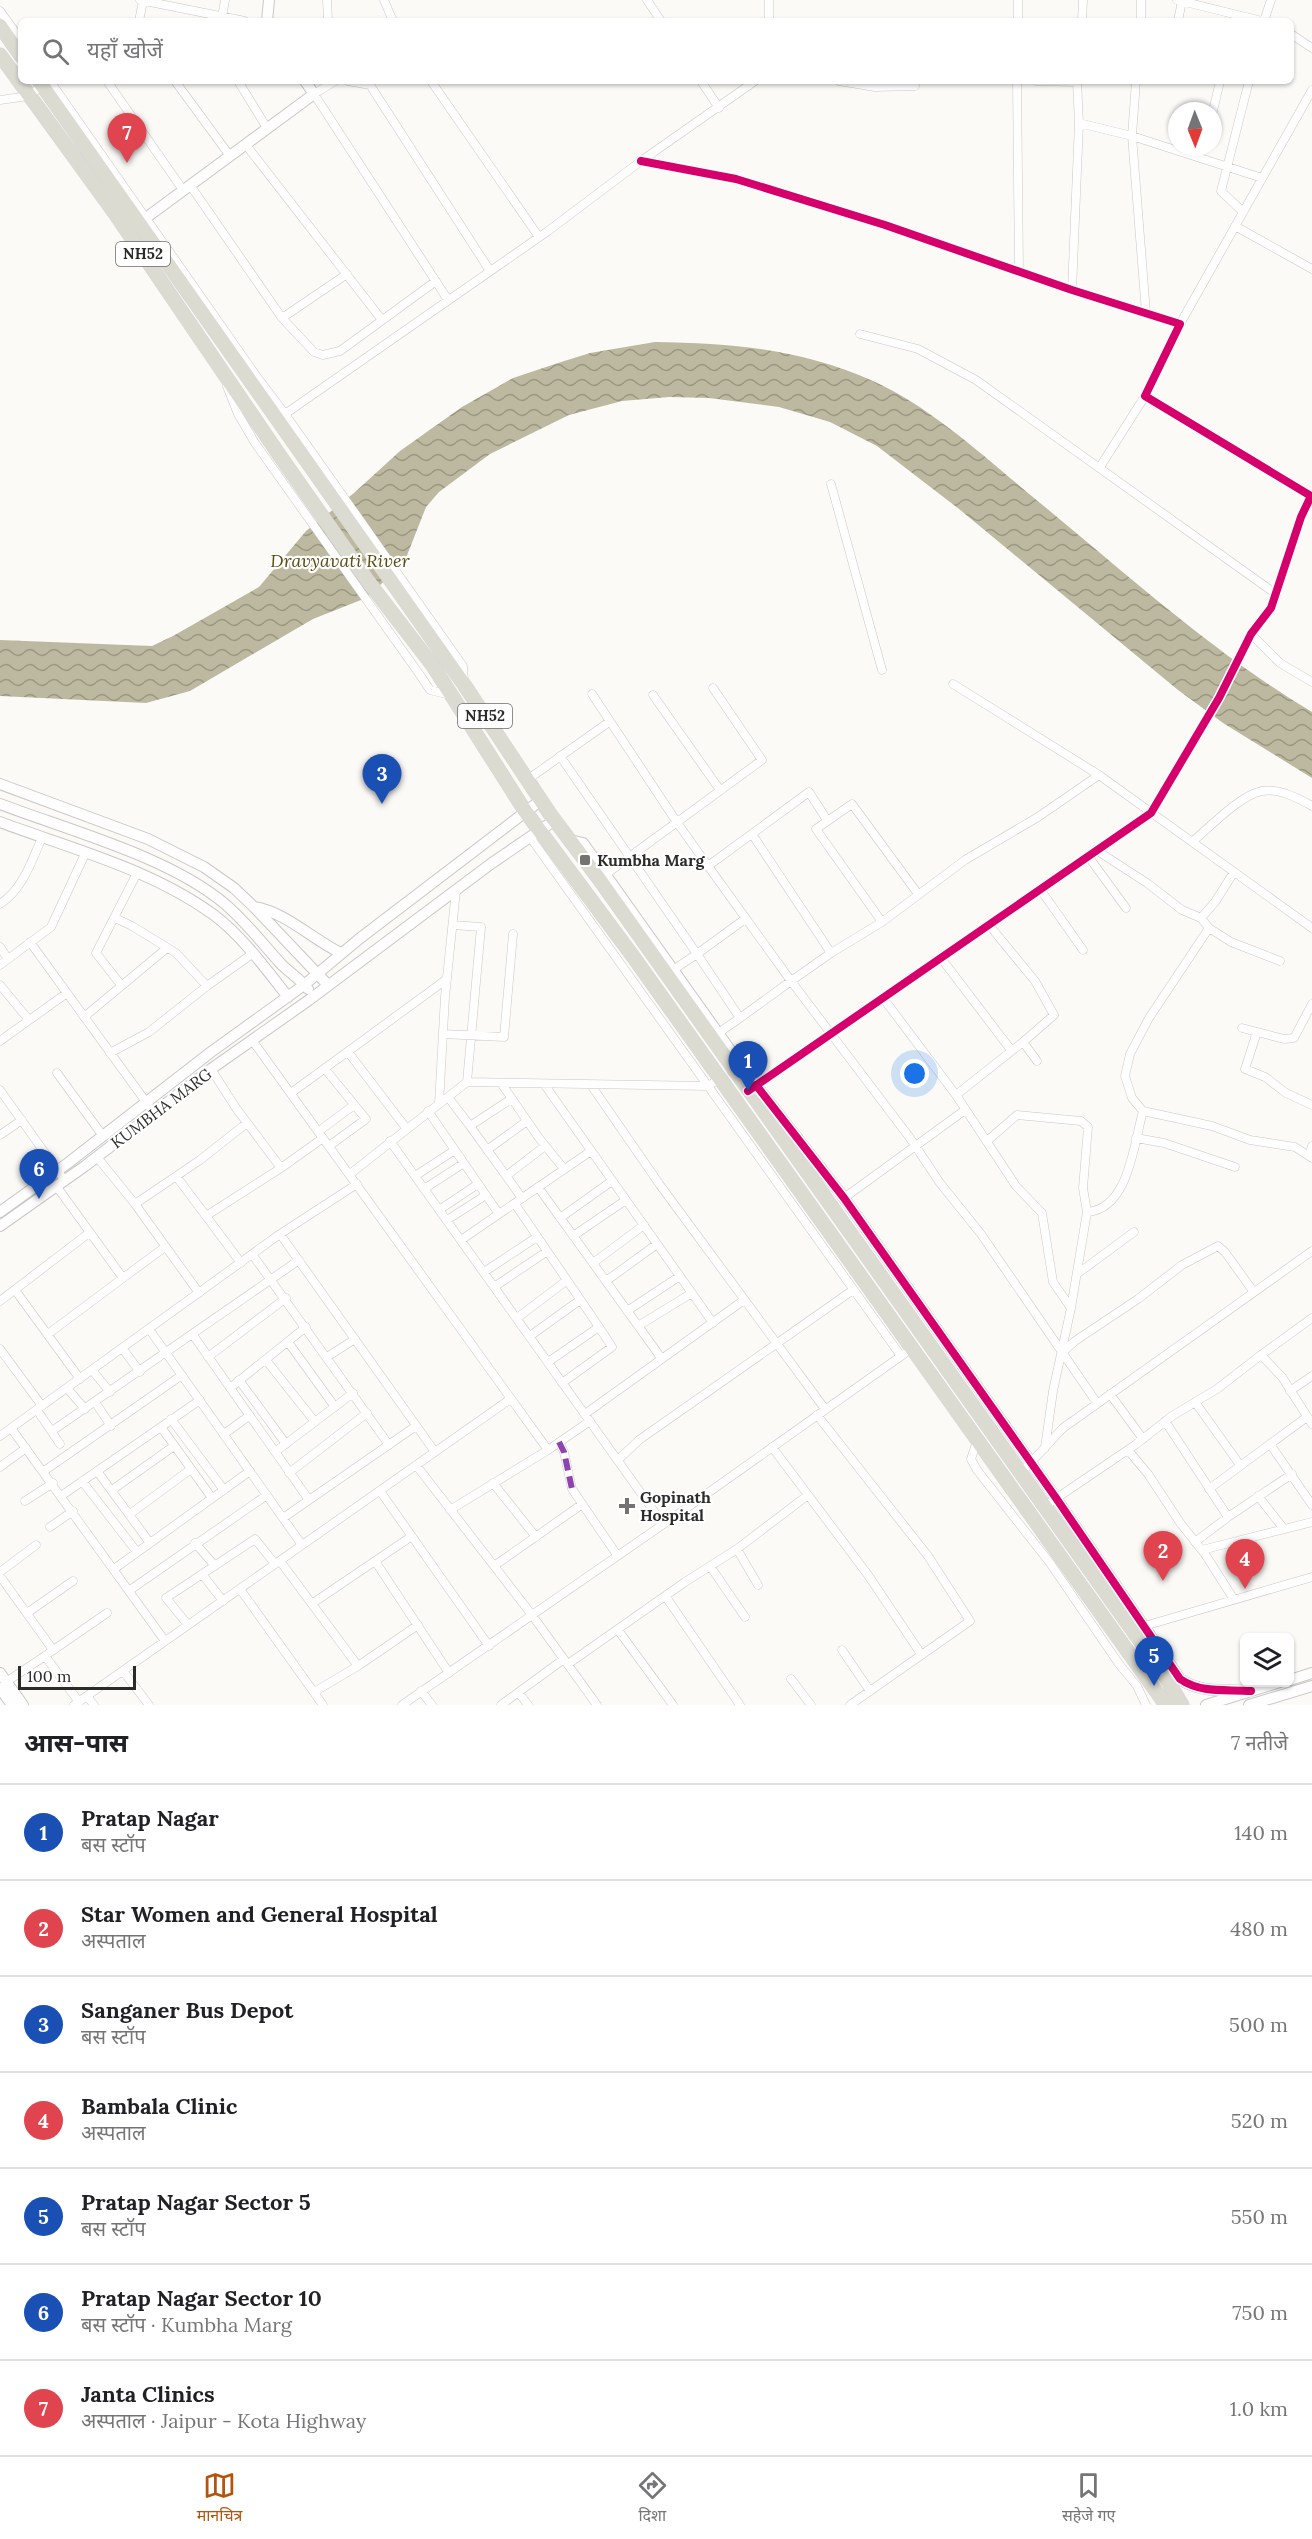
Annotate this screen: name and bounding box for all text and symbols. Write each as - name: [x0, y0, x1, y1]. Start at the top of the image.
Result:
- search box: [18, 18, 1294, 84]
- icon: search: [39, 35, 72, 68]
- text: यहाँ खोजें: [87, 36, 163, 64]
- north arrow: [1168, 102, 1222, 156]
- pin: 7: [108, 114, 146, 163]
- road number: NH52: [116, 242, 170, 266]
- water label: Dravyavati River: [270, 549, 411, 572]
- road number: NH52: [458, 704, 512, 728]
- pin: 3: [362, 754, 401, 804]
- place label: Kumbha Marg: [597, 850, 706, 870]
- marker: Kumbha Marg: [578, 853, 592, 867]
- pin: 1: [728, 1042, 768, 1091]
- your location: [900, 1059, 929, 1088]
- street label: KUMBHA MARG: [107, 1064, 215, 1152]
- pin: 6: [20, 1150, 58, 1199]
- place label: Gopinath Hospital: [640, 1487, 711, 1525]
- marker: Gopinath Hospital: [618, 1497, 636, 1515]
- pin: 2: [1144, 1532, 1182, 1581]
- pin: 4: [1226, 1540, 1264, 1589]
- map controls: [1240, 1633, 1294, 1687]
- button: layers: [1240, 1633, 1294, 1687]
- pin: 5: [1134, 1636, 1174, 1686]
- scale bar: [18, 1663, 136, 1690]
- text: 100 m: [27, 1666, 71, 1686]
- text: आस-पास: [24, 1726, 128, 1759]
- text: 7 नतीजे: [1231, 1730, 1288, 1755]
- text: Pratap Nagar: [81, 1804, 219, 1832]
- text: 1: [39, 1820, 48, 1845]
- text: 140 m: [1234, 1820, 1288, 1845]
- text: बस स्टॉप: [81, 1832, 146, 1857]
- text: Star Women and General Hospital: [81, 1900, 438, 1928]
- text: 2: [38, 1916, 49, 1941]
- text: 480 m: [1230, 1916, 1288, 1941]
- text: अस्पताल: [81, 1928, 146, 1953]
- text: Sanganer Bus Depot: [81, 1996, 293, 2024]
- text: 3: [38, 2012, 49, 2037]
- text: 500 m: [1229, 2012, 1288, 2037]
- text: बस स्टॉप: [81, 2024, 146, 2049]
- text: Bambala Clinic: [81, 2092, 237, 2120]
- text: 4: [38, 2108, 49, 2133]
- text: 520 m: [1231, 2108, 1288, 2133]
- text: अस्पताल: [81, 2120, 146, 2145]
- text: Pratap Nagar Sector 5: [81, 2188, 311, 2216]
- text: 5: [38, 2204, 49, 2229]
- text: 550 m: [1231, 2204, 1288, 2229]
- text: बस स्टॉप: [81, 2216, 146, 2241]
- text: Pratap Nagar Sector 10: [81, 2284, 322, 2312]
- text: 6: [38, 2300, 49, 2325]
- text: 750 m: [1232, 2300, 1288, 2325]
- text: बस स्टॉप · Kumbha Marg: [81, 2312, 292, 2337]
- text: Janta Clinics: [81, 2380, 215, 2408]
- text: 7: [39, 2396, 48, 2421]
- text: 1.0 km: [1230, 2396, 1288, 2421]
- text: अस्पताल · Jaipur - Kota Highway: [81, 2408, 366, 2433]
- tab: मानचित्र: [197, 2469, 242, 2528]
- tab: दिशा: [636, 2469, 669, 2528]
- tab: सहेजे गए: [1062, 2469, 1115, 2528]

